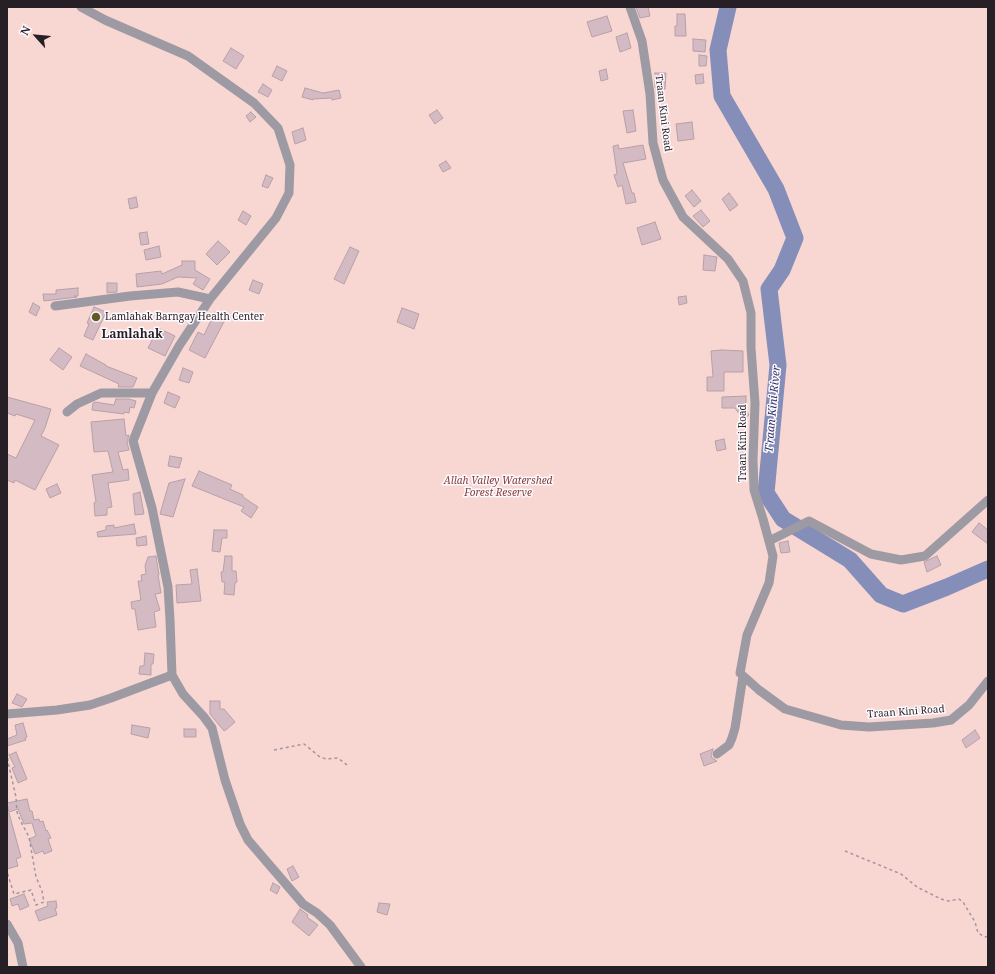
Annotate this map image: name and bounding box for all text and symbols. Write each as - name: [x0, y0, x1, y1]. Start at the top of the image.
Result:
- north arrow: [16, 16, 56, 56]
- text: N: [16, 23, 34, 38]
- street label: Traan Kini Road: [652, 74, 674, 152]
- marker: Lamlahak Barngay Health Center: [90, 311, 102, 323]
- place label: Lamlahak Barngay Health Center: [105, 311, 264, 323]
- district label: Lamlahak: [101, 328, 163, 342]
- water label: T'raan Kini River: [763, 365, 783, 453]
- street label: Traan Kini Road: [737, 404, 749, 482]
- park label: Allah Valley Watershed Forest Reserve: [444, 475, 552, 498]
- street label: Traan Kini Road: [867, 703, 945, 721]

